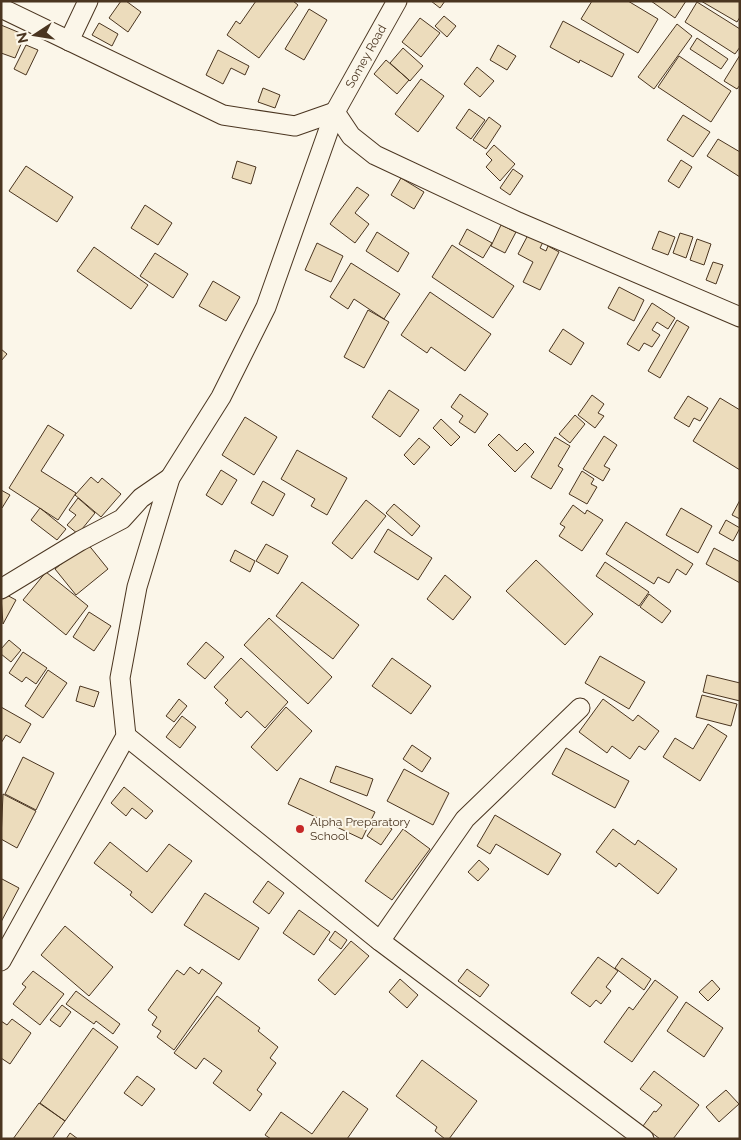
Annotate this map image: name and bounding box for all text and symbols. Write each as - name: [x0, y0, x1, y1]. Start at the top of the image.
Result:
- north arrow: [10, 10, 60, 60]
- street label: Somey Road: [343, 22, 389, 91]
- text: N: [13, 31, 31, 45]
- place label: Alpha Preparatory School: [310, 815, 411, 843]
- marker: Alpha Preparatory School: [294, 823, 306, 835]

